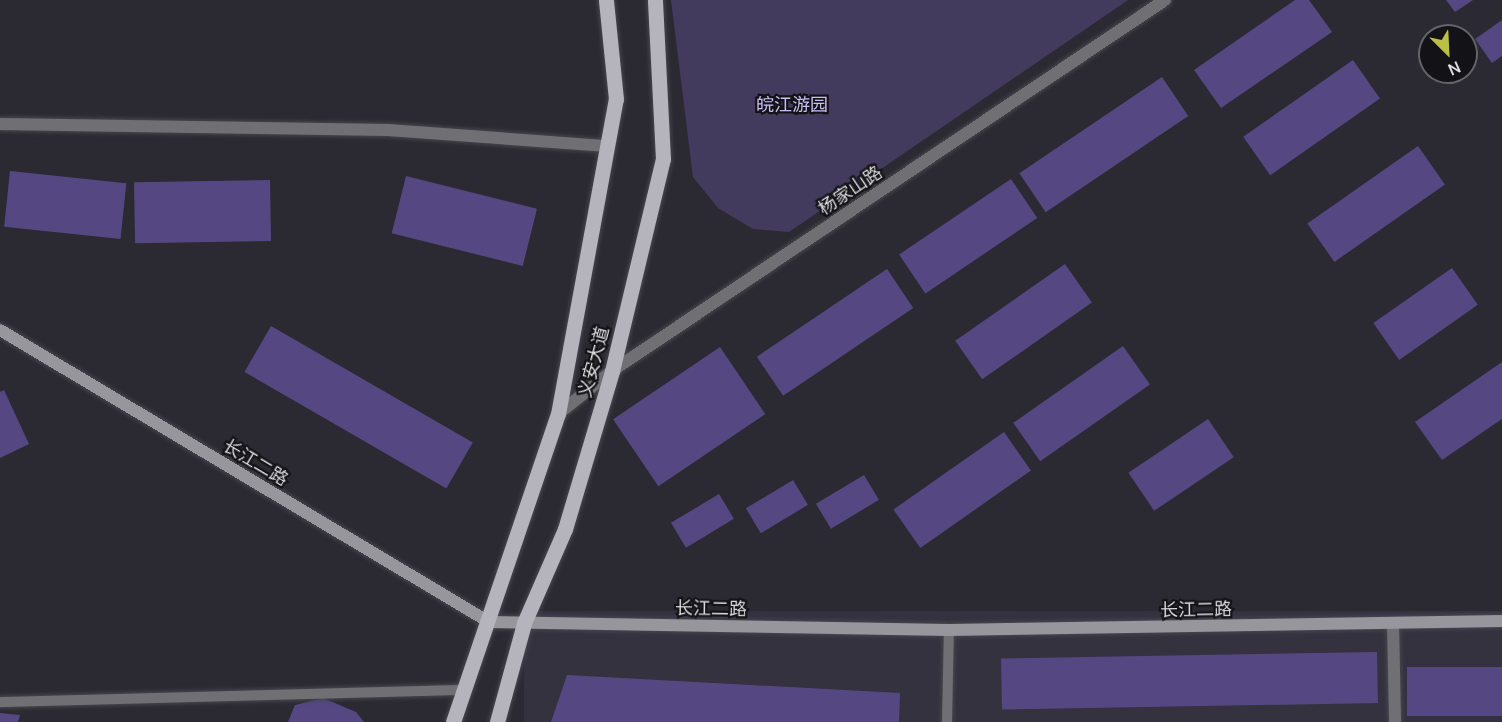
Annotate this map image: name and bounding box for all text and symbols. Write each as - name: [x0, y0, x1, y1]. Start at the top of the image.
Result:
- north arrow: [1418, 24, 1478, 84]
- text: N: [1445, 56, 1464, 81]
- park label: 皖江游园: [756, 93, 828, 115]
- street label: 杨家山路: [814, 161, 886, 219]
- street label: 义安大道: [573, 324, 613, 400]
- street label: 长江二路: [220, 434, 292, 490]
- street label: 长江二路: [675, 597, 747, 619]
- street label: 长江二路: [1160, 598, 1232, 620]

